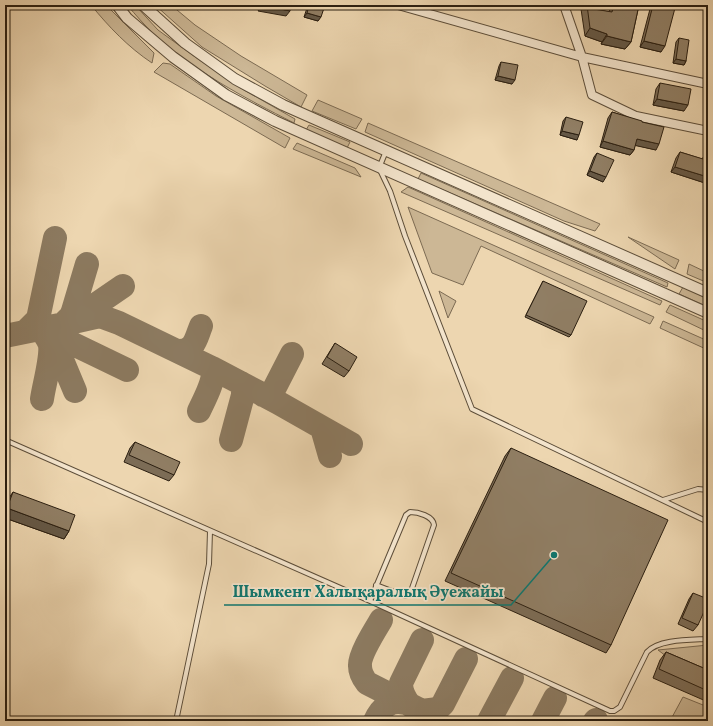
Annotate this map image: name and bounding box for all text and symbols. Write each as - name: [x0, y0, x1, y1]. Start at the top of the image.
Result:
- callout: Шымкент Халықаралық Әуежайы: [224, 577, 511, 605]
- text: Шымкент Халықаралық Әуежайы: [232, 582, 504, 604]

